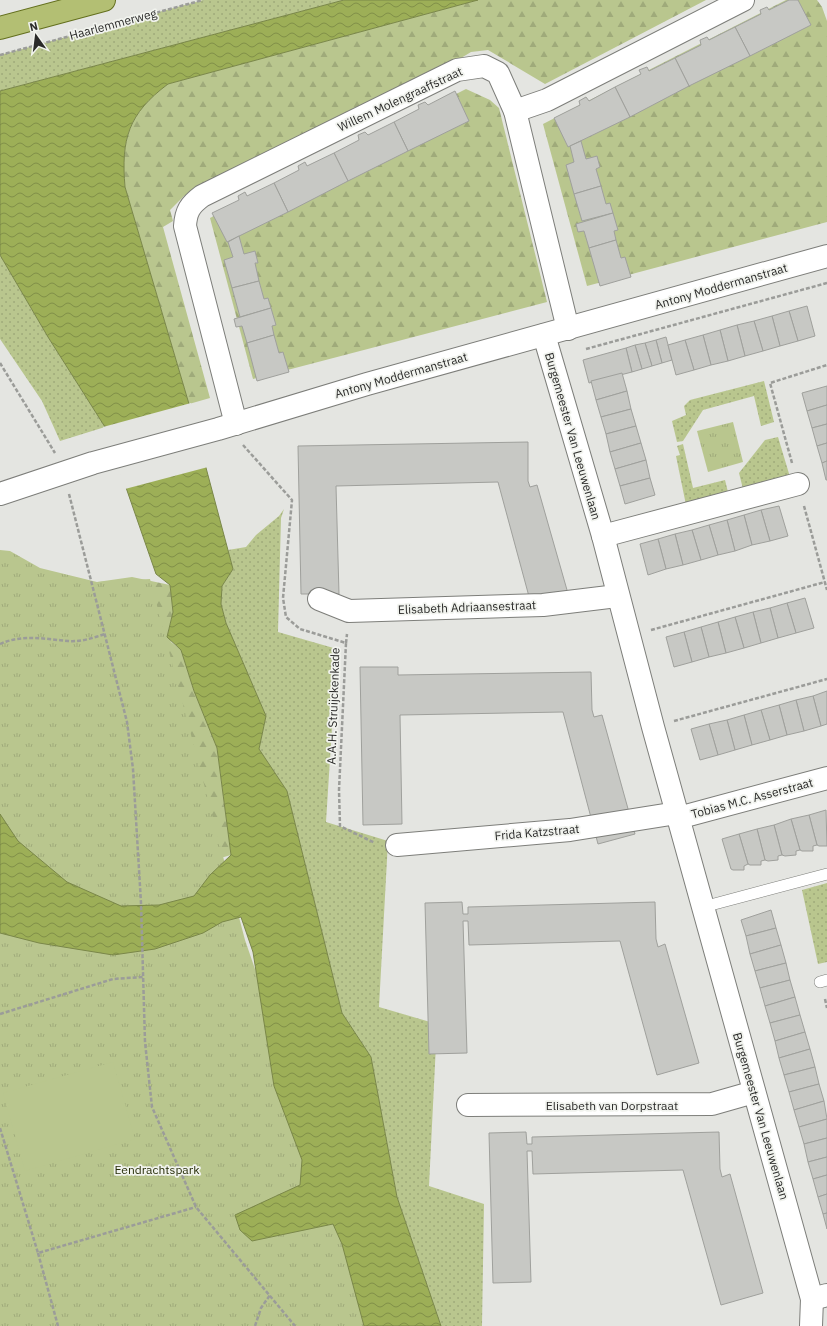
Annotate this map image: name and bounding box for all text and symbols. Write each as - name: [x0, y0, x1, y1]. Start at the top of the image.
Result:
- street label: Haarlemmerweg: [68, 5, 159, 43]
- north arrow: [16, 16, 56, 56]
- text: N: [28, 19, 39, 34]
- street label: Willem Molengraaffstraat: [335, 63, 465, 135]
- street label: Antony Moddermanstraat: [653, 260, 789, 312]
- street label: Antony Moddermanstraat: [333, 349, 469, 401]
- street label: Burgemeester Van Leeuwenlaan: [542, 351, 604, 521]
- street label: Elisabeth Adriaansestraat: [398, 597, 536, 617]
- street label: A.A.H. Struijckenkade: [323, 647, 343, 765]
- street label: Tobias M.C. Asserstraat: [689, 774, 815, 822]
- street label: Frida Katzstraat: [494, 821, 580, 843]
- street label: Burgemeester Van Leeuwenlaan: [730, 1031, 792, 1201]
- street label: Elisabeth van Dorpstraat: [546, 1098, 678, 1113]
- park label: Eendrachtspark: [114, 1162, 200, 1177]

